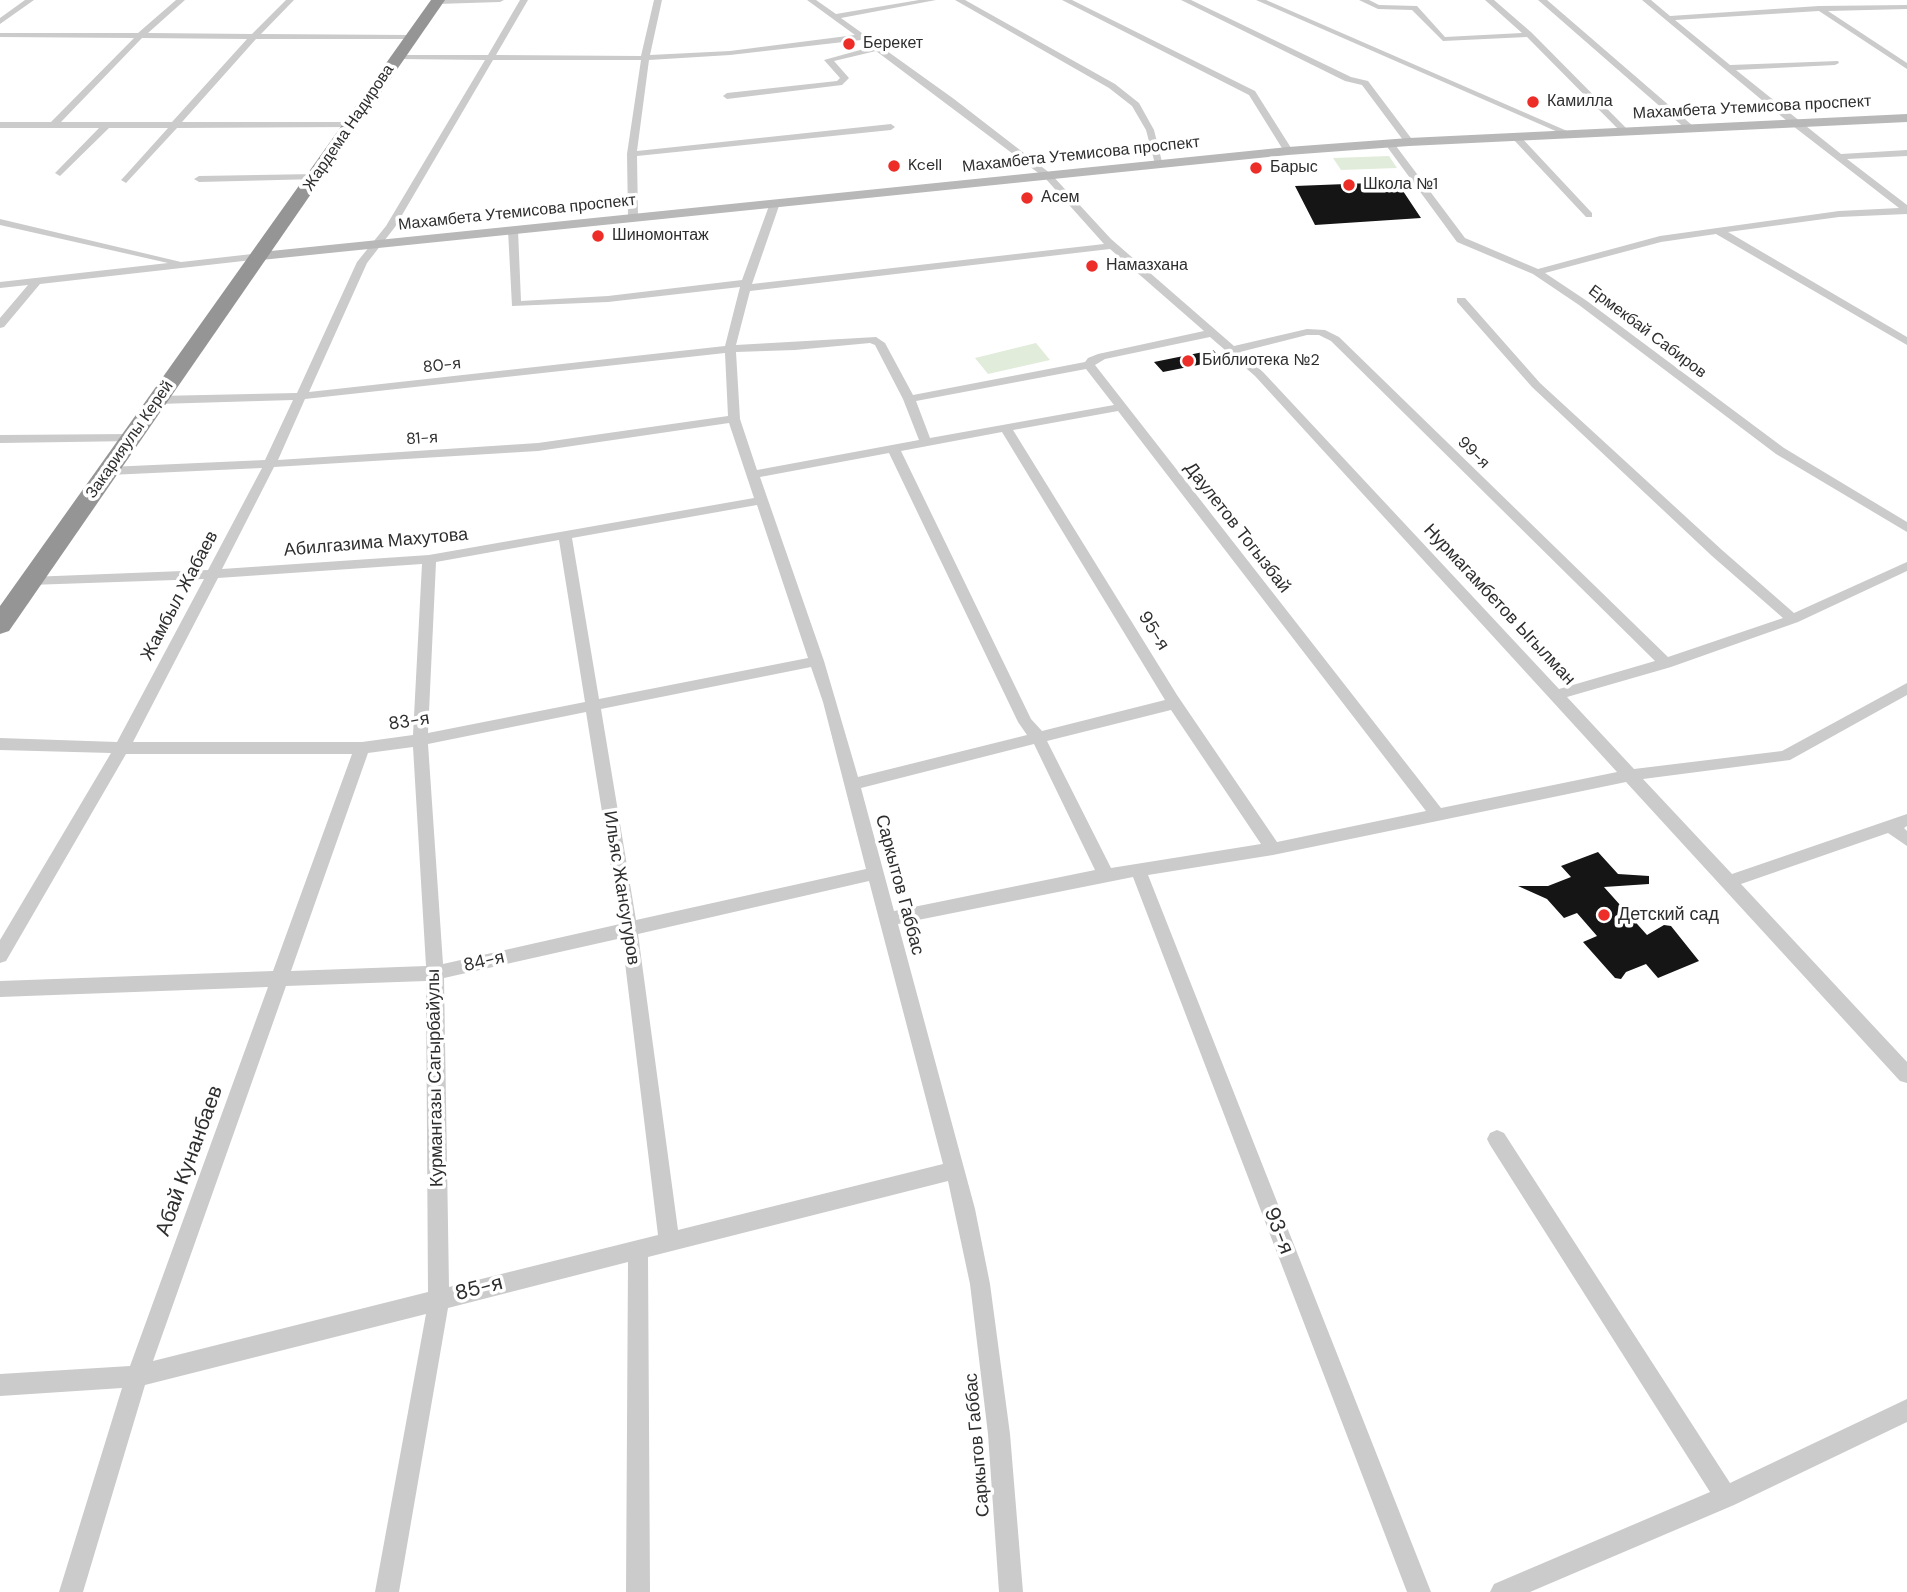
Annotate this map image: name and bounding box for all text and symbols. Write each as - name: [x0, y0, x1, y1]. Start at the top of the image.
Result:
- place label: Берекет: [863, 34, 923, 54]
- marker: Берекет: [841, 36, 857, 52]
- street label: Жардема Надирова: [300, 61, 398, 195]
- place label: Камилла: [1547, 92, 1613, 112]
- street label: Махамбета Утемисова проспект: [1632, 92, 1872, 124]
- marker: Камилла: [1525, 94, 1541, 110]
- street label: Махамбета Утемисова проспект: [961, 133, 1201, 177]
- place label: Kcell: [908, 156, 942, 176]
- marker: Kcell: [886, 158, 902, 174]
- place label: Барыс: [1270, 158, 1318, 178]
- marker: Барыс: [1248, 160, 1264, 176]
- place label: Школа №1: [1363, 175, 1438, 195]
- marker: Школа №1: [1341, 177, 1357, 193]
- place label: Асем: [1041, 188, 1080, 208]
- marker: Асем: [1019, 190, 1035, 206]
- street label: Махамбета Утемисова проспект: [397, 191, 637, 235]
- place label: Шиномонтаж: [612, 226, 709, 246]
- marker: Шиномонтаж: [590, 228, 606, 244]
- place label: Намазхана: [1106, 256, 1188, 276]
- marker: Намазхана: [1084, 258, 1100, 274]
- street label: Ермекбай Сабиров: [1584, 281, 1710, 383]
- place label: Библиотека №2: [1202, 351, 1320, 371]
- marker: Библиотека №2: [1180, 353, 1196, 369]
- street label: 80-я: [422, 354, 462, 378]
- street label: Закарияулы Керей: [82, 378, 178, 502]
- street label: 81-я: [406, 428, 438, 450]
- street label: 99-я: [1453, 433, 1493, 473]
- street label: Даулетов Тогызбай: [1179, 458, 1295, 598]
- street label: Нурмагамбетов Ыгылман: [1419, 520, 1579, 690]
- street label: Абилгазима Махутова: [283, 524, 469, 562]
- street label: Жамбыл Жабаев: [137, 527, 223, 665]
- street label: 95-я: [1133, 608, 1173, 654]
- street label: 83-я: [387, 708, 431, 736]
- street label: Ильяс Жансугуров: [598, 809, 644, 967]
- street label: Саркытов Габбас: [870, 812, 928, 958]
- place label: Детский сад: [1618, 904, 1719, 926]
- marker: Детский сад: [1596, 907, 1612, 923]
- street label: 84-я: [461, 947, 507, 977]
- street label: Курмангазы Сагырбайулы: [423, 969, 449, 1187]
- street label: Абай Кунанбаев: [151, 1082, 229, 1240]
- street label: 93-я: [1258, 1204, 1298, 1258]
- street label: 85-я: [453, 1271, 505, 1307]
- street label: Саркытов Габбас: [961, 1372, 995, 1518]

